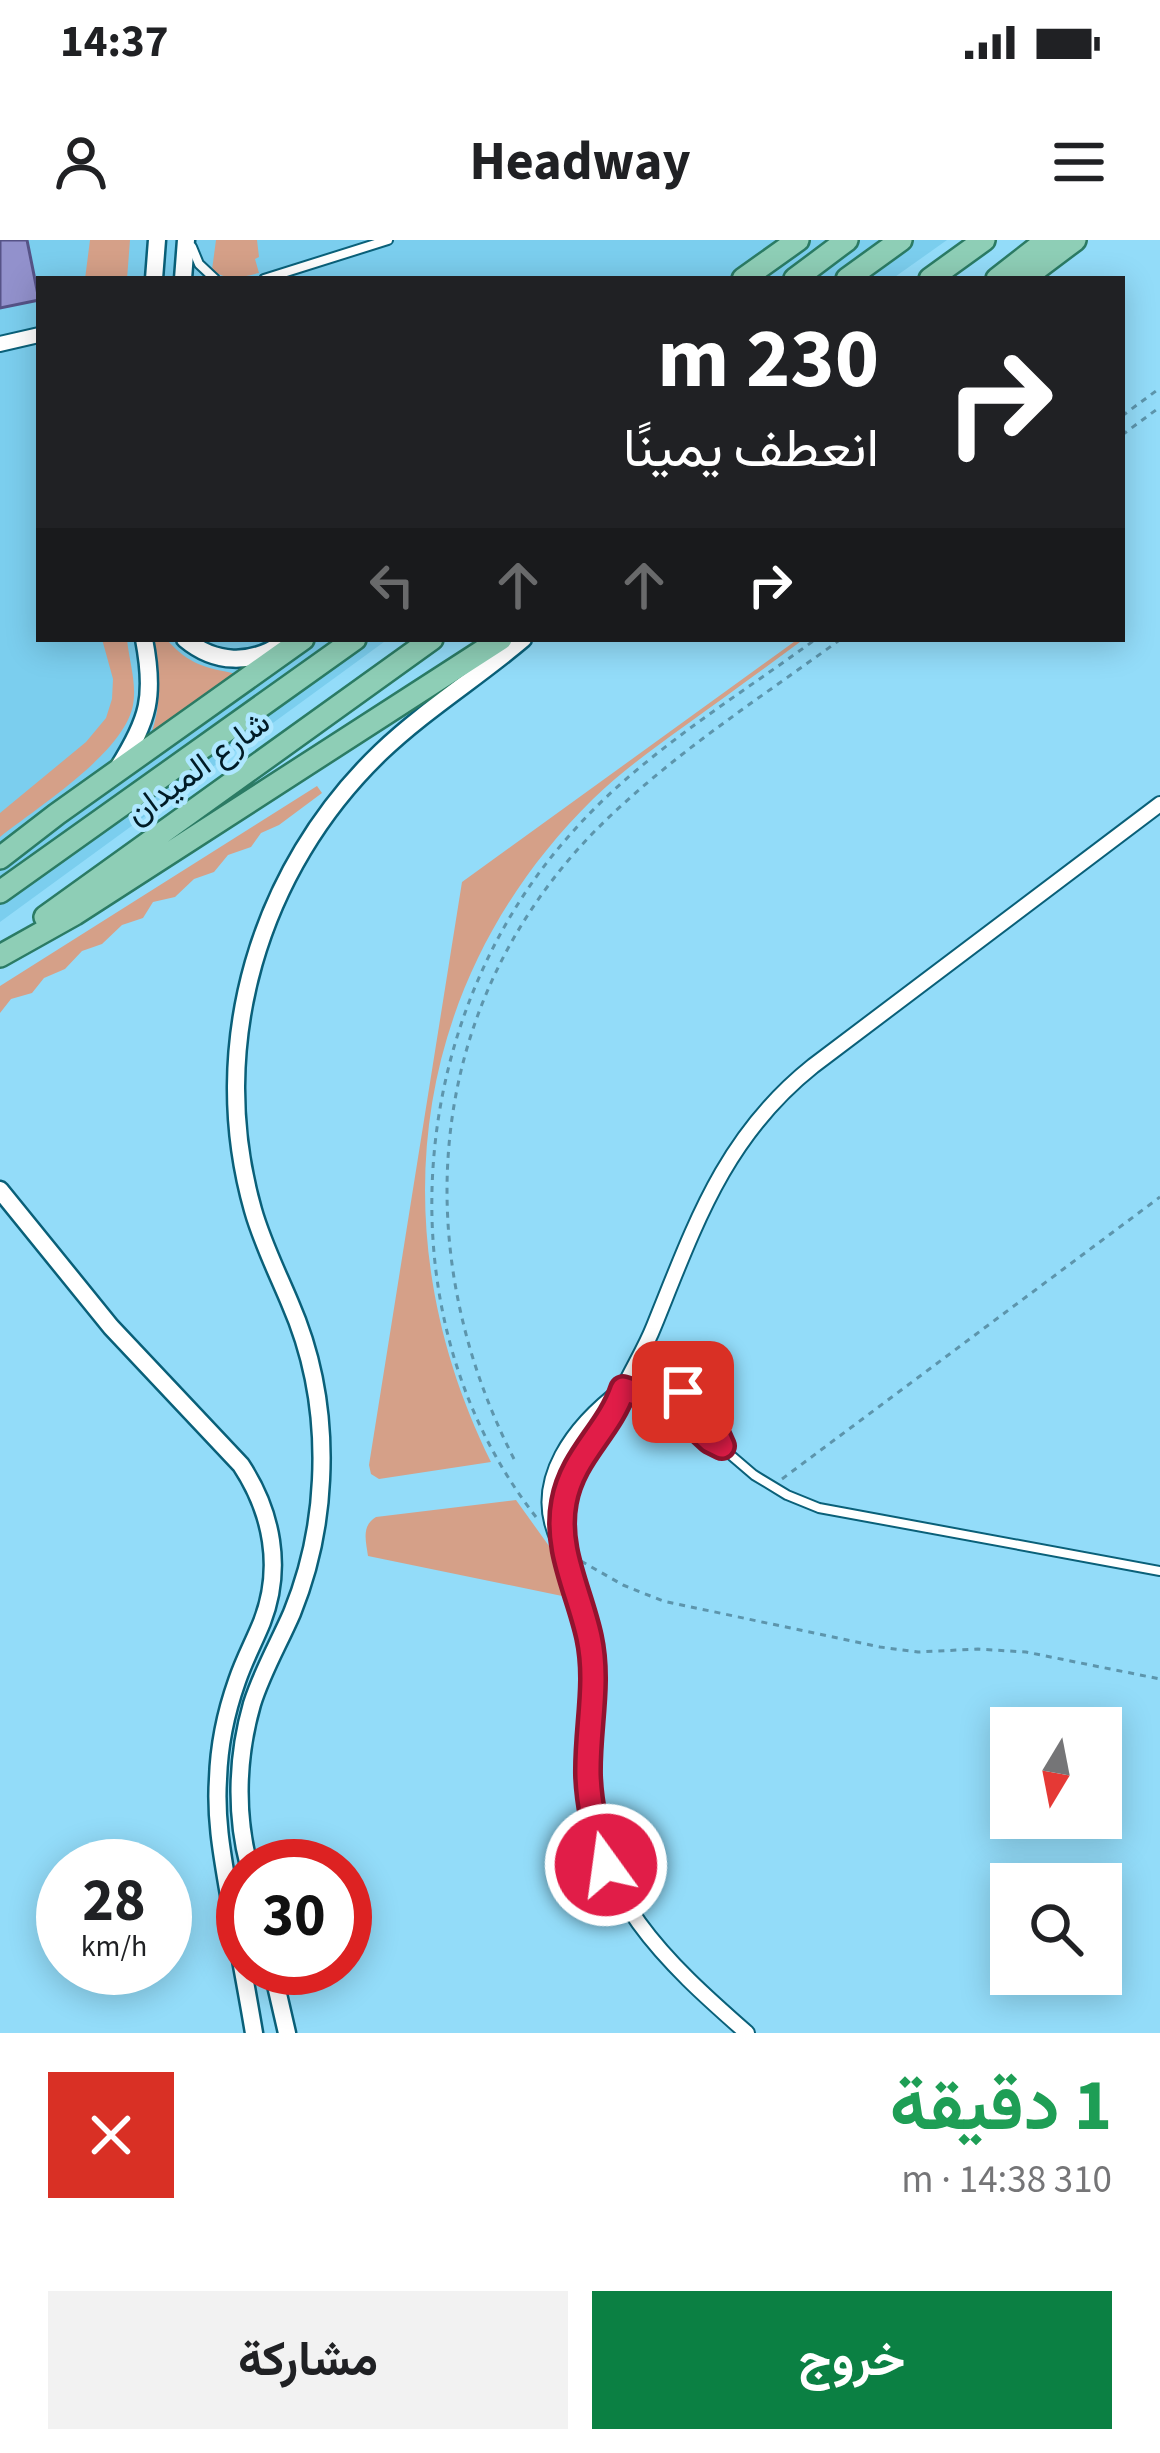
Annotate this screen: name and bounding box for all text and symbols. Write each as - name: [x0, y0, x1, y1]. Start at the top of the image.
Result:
- text: 14:37: [60, 10, 169, 74]
- text: Headway: [469, 124, 691, 201]
- icon: person: [48, 129, 114, 195]
- icon: menu: [1046, 129, 1112, 195]
- text: 230 m: [657, 300, 879, 420]
- icon: right: [921, 324, 1077, 480]
- text: انعطف يمينًا: [623, 411, 879, 488]
- icon: left: [359, 552, 425, 618]
- icon: ahead: [485, 552, 551, 618]
- icon: ahead: [611, 552, 677, 618]
- icon: right: [737, 552, 803, 618]
- street label: شارع الميدان: [116, 699, 280, 837]
- pin: [632, 1341, 734, 1443]
- icon: arrive: [650, 1359, 716, 1425]
- north arrow: [990, 1707, 1122, 1839]
- map controls: [990, 1707, 1122, 1995]
- position arrow: [543, 1802, 669, 1928]
- speed limit sign: 30: [216, 1839, 372, 1995]
- text: 28: [82, 1859, 146, 1944]
- button: search: [990, 1863, 1122, 1995]
- text: km/h: [81, 1925, 147, 1968]
- text: 1 دقيقة: [890, 2055, 1112, 2158]
- button: close: [48, 2072, 174, 2198]
- text: 310 m · 14:38: [901, 2152, 1112, 2208]
- button: مشاركة: [48, 2291, 568, 2429]
- button: خروج: [592, 2291, 1112, 2429]

